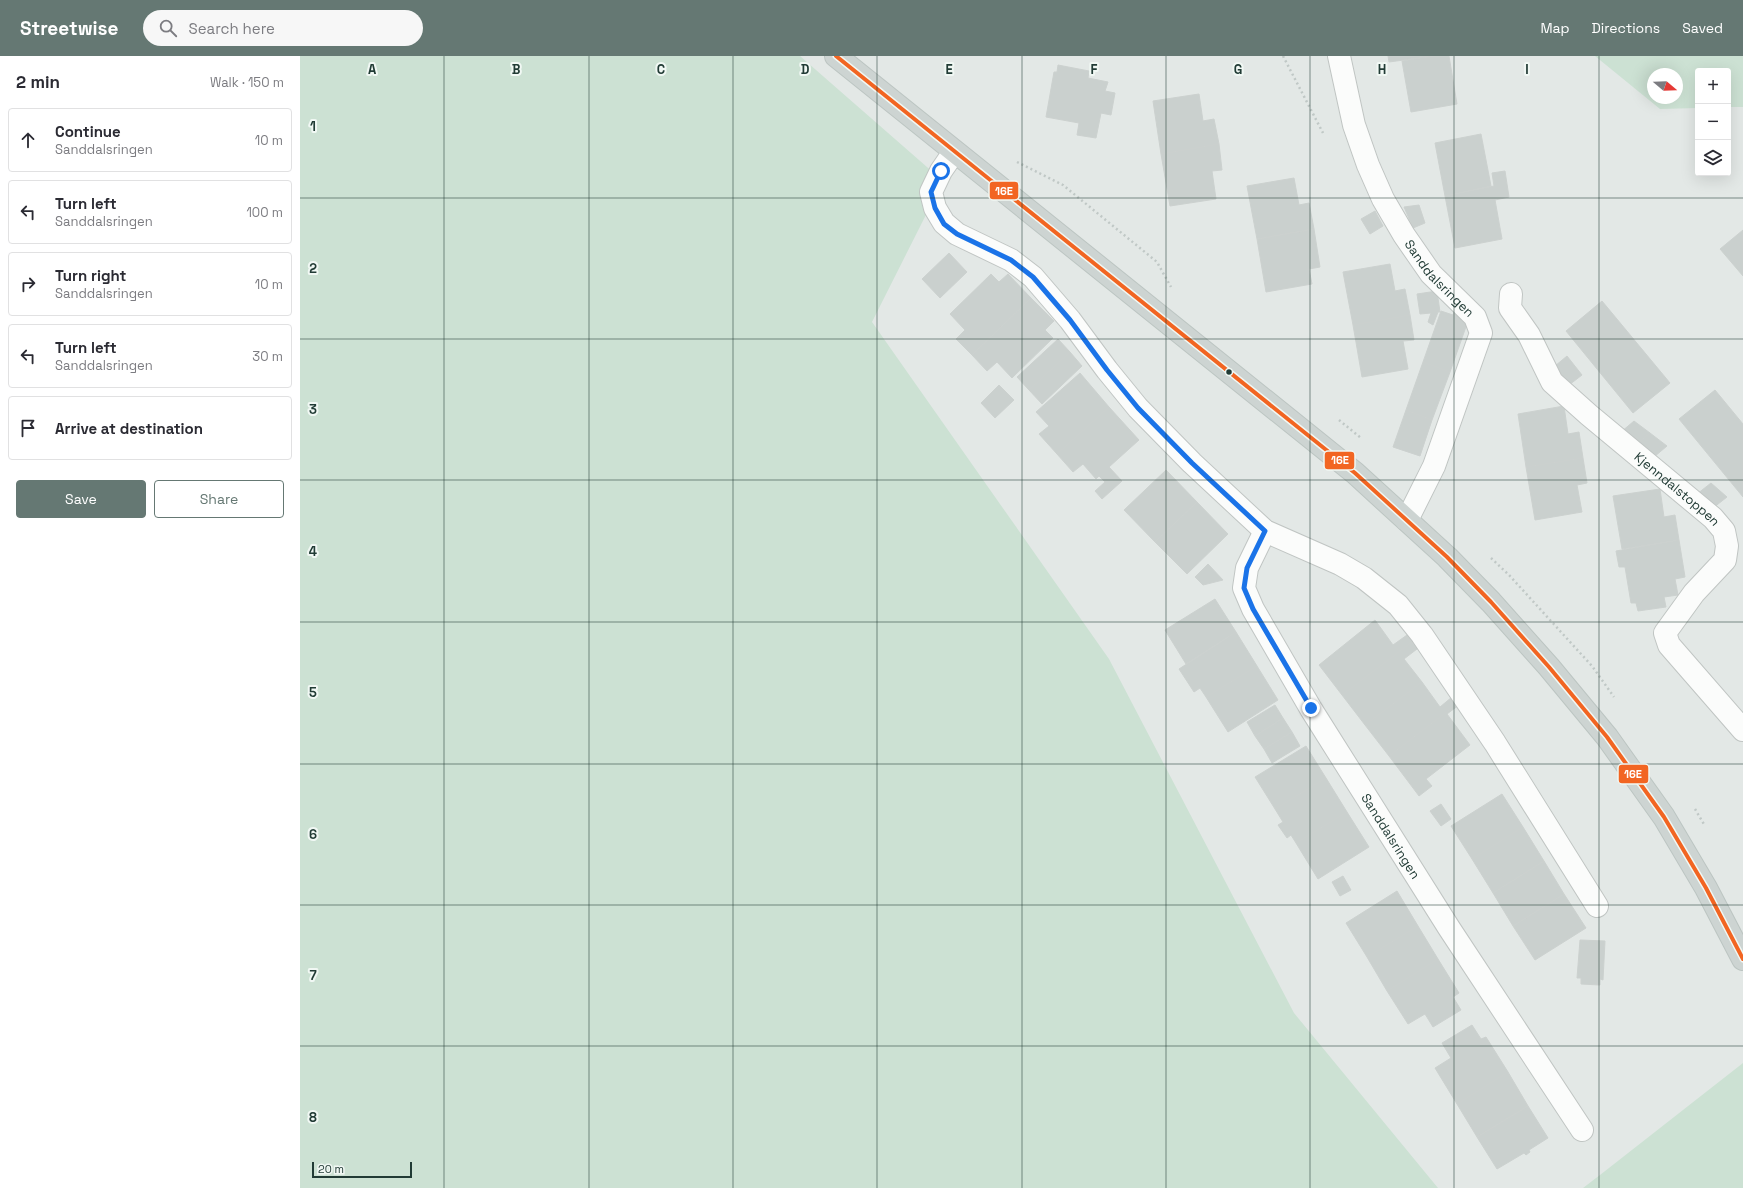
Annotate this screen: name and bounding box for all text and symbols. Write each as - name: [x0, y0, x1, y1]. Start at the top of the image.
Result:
- search box: [143, 10, 423, 46]
- text: Streetwise: [20, 16, 119, 41]
- icon: search: [157, 17, 179, 39]
- text: Search here: [189, 19, 275, 38]
- text: Map: [1540, 19, 1570, 37]
- text: Directions: [1592, 19, 1660, 37]
- text: Saved: [1682, 19, 1723, 37]
- text: A: [368, 61, 377, 78]
- text: B: [512, 61, 521, 78]
- text: C: [657, 61, 665, 78]
- text: D: [801, 61, 810, 78]
- text: E: [945, 61, 953, 78]
- text: F: [1091, 61, 1098, 78]
- text: G: [1234, 61, 1242, 78]
- text: H: [1378, 61, 1386, 78]
- text: I: [1525, 61, 1529, 78]
- north arrow: [1647, 68, 1683, 104]
- map controls: [1695, 68, 1731, 176]
- button: +: [1695, 68, 1731, 104]
- text: 2 min: [16, 71, 60, 93]
- text: Walk · 150 m: [210, 74, 284, 91]
- button: −: [1695, 104, 1731, 140]
- text: 1: [310, 118, 316, 135]
- text: Continue: [55, 122, 121, 141]
- icon: ahead: [17, 129, 39, 151]
- text: 10 m: [255, 132, 283, 149]
- button: layers: [1695, 140, 1731, 176]
- text: Sanddalsringen: [55, 141, 153, 158]
- route start: [932, 162, 950, 180]
- line badge: 16E: [989, 181, 1019, 200]
- text: 16E: [995, 184, 1013, 198]
- text: Turn left: [55, 194, 117, 213]
- icon: left: [17, 201, 39, 223]
- text: 100 m: [246, 204, 283, 221]
- text: Sanddalsringen: [55, 213, 153, 230]
- street label: Sanddalsringen: [1401, 236, 1478, 320]
- text: 2: [309, 260, 317, 277]
- text: Turn right: [55, 266, 126, 285]
- icon: right: [17, 273, 39, 295]
- text: 10 m: [255, 276, 283, 293]
- text: Sanddalsringen: [55, 285, 153, 302]
- text: Turn left: [55, 338, 117, 357]
- icon: left: [17, 345, 39, 367]
- text: 30 m: [252, 348, 283, 365]
- text: Sanddalsringen: [55, 357, 153, 374]
- unlabelled marker: [1224, 367, 1234, 377]
- text: 3: [309, 401, 317, 418]
- icon: arrive: [17, 417, 39, 439]
- text: Arrive at destination: [55, 419, 203, 438]
- street label: Kjenndalstoppen: [1631, 448, 1724, 529]
- line badge: 16E: [1324, 451, 1355, 470]
- text: 16E: [1331, 453, 1349, 467]
- button: Save: [16, 480, 146, 518]
- button: Share: [154, 480, 284, 518]
- text: 4: [309, 543, 317, 560]
- text: 5: [309, 684, 317, 701]
- route end: [1302, 699, 1320, 717]
- line badge: 16E: [1618, 764, 1649, 784]
- text: 16E: [1624, 767, 1642, 781]
- street label: Sanddalsringen: [1358, 790, 1424, 882]
- text: 6: [309, 826, 317, 843]
- text: 7: [309, 967, 317, 984]
- text: 8: [309, 1109, 317, 1126]
- scale bar: [312, 1160, 412, 1179]
- text: 20 m: [318, 1162, 344, 1176]

